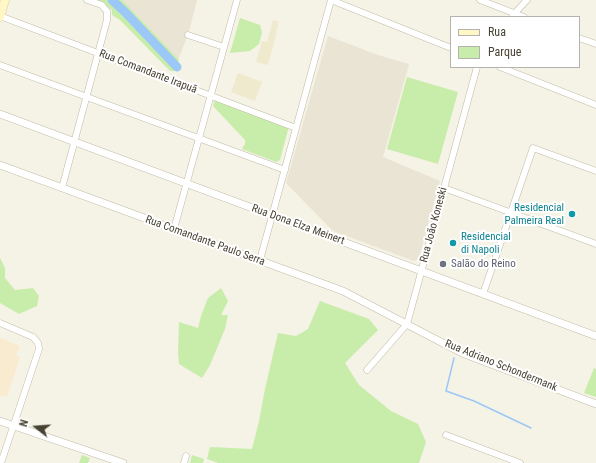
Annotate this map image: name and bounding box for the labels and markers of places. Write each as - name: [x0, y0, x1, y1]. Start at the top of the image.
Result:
- place label: Residencial Palmeira Real: [504, 201, 564, 227]
- marker: Residencial Palmeira Real: [567, 209, 577, 219]
- place label: Residencial di Napoli: [461, 230, 511, 256]
- marker: Residencial di Napoli: [448, 238, 458, 248]
- place label: Salão do Reino: [451, 257, 516, 271]
- marker: Salão do Reino: [438, 259, 448, 269]

